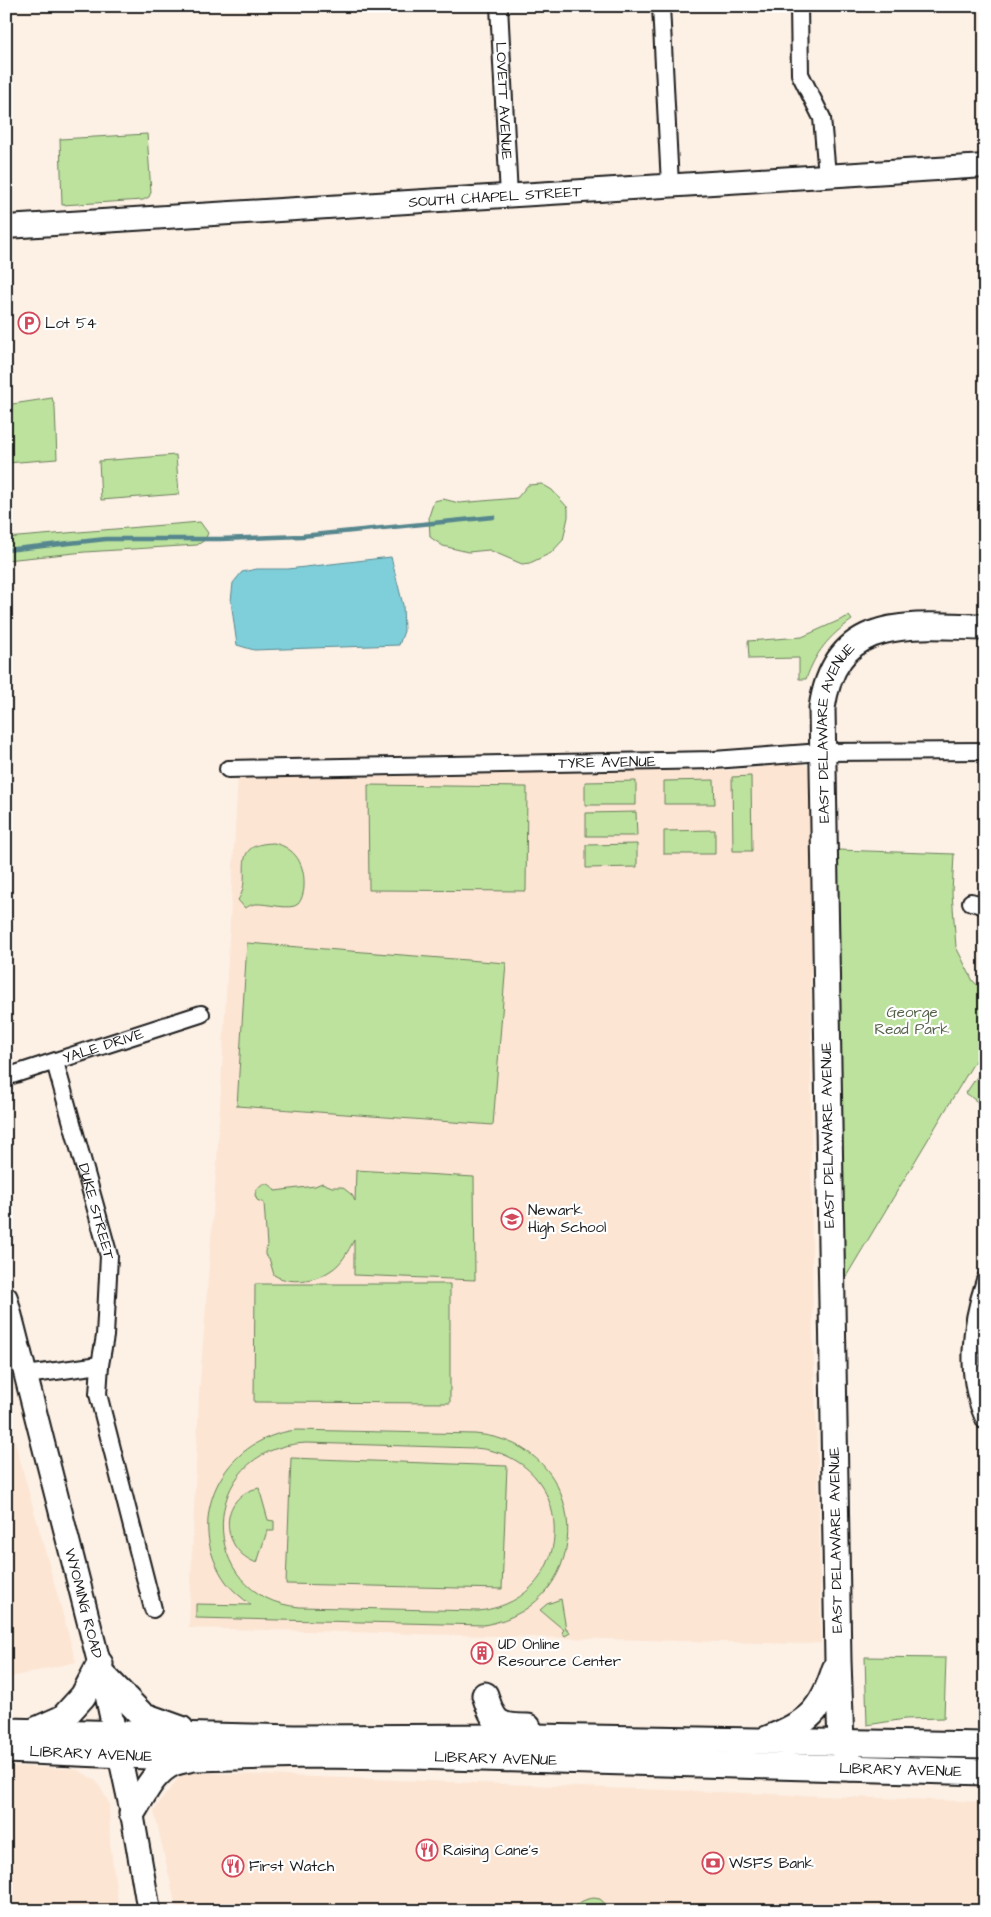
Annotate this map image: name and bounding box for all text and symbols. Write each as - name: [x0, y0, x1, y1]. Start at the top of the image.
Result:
- street label: LOVETT AVENUE: [490, 41, 518, 161]
- street label: SOUTH CHAPEL STREET: [408, 181, 583, 212]
- parking icon: Lot 54: [17, 311, 41, 335]
- place label: Lot 54: [45, 313, 97, 334]
- street label: EAST DELAWARE AVENUE: [811, 638, 859, 823]
- street label: TYRE AVENUE: [558, 751, 656, 773]
- park label: George Read Park: [875, 1002, 949, 1040]
- street label: YALE DRIVE: [60, 1023, 146, 1069]
- street label: EAST DELAWARE AVENUE: [816, 1042, 840, 1228]
- street label: DUKE STREET: [73, 1161, 120, 1262]
- place label: Newark High School: [528, 1200, 606, 1239]
- school or university icon: Newark High School: [500, 1207, 524, 1231]
- street label: EAST DELAWARE AVENUE: [824, 1447, 848, 1633]
- street label: WYOMING ROAD: [60, 1546, 108, 1661]
- place label: UD Online Resource Center: [498, 1634, 621, 1672]
- building icon: UD Online Resource Center: [470, 1641, 494, 1665]
- street label: LIBRARY AVENUE: [29, 1740, 153, 1767]
- street label: LIBRARY AVENUE: [434, 1746, 558, 1771]
- street label: LIBRARY AVENUE: [839, 1757, 962, 1782]
- restaurant icon: Raising Cane's: [415, 1838, 439, 1862]
- place label: Raising Cane's: [443, 1840, 539, 1862]
- bank icon: WSFS Bank: [701, 1851, 725, 1875]
- place label: WSFS Bank: [729, 1853, 814, 1874]
- restaurant icon: First Watch: [221, 1854, 245, 1878]
- place label: First Watch: [249, 1856, 335, 1877]

